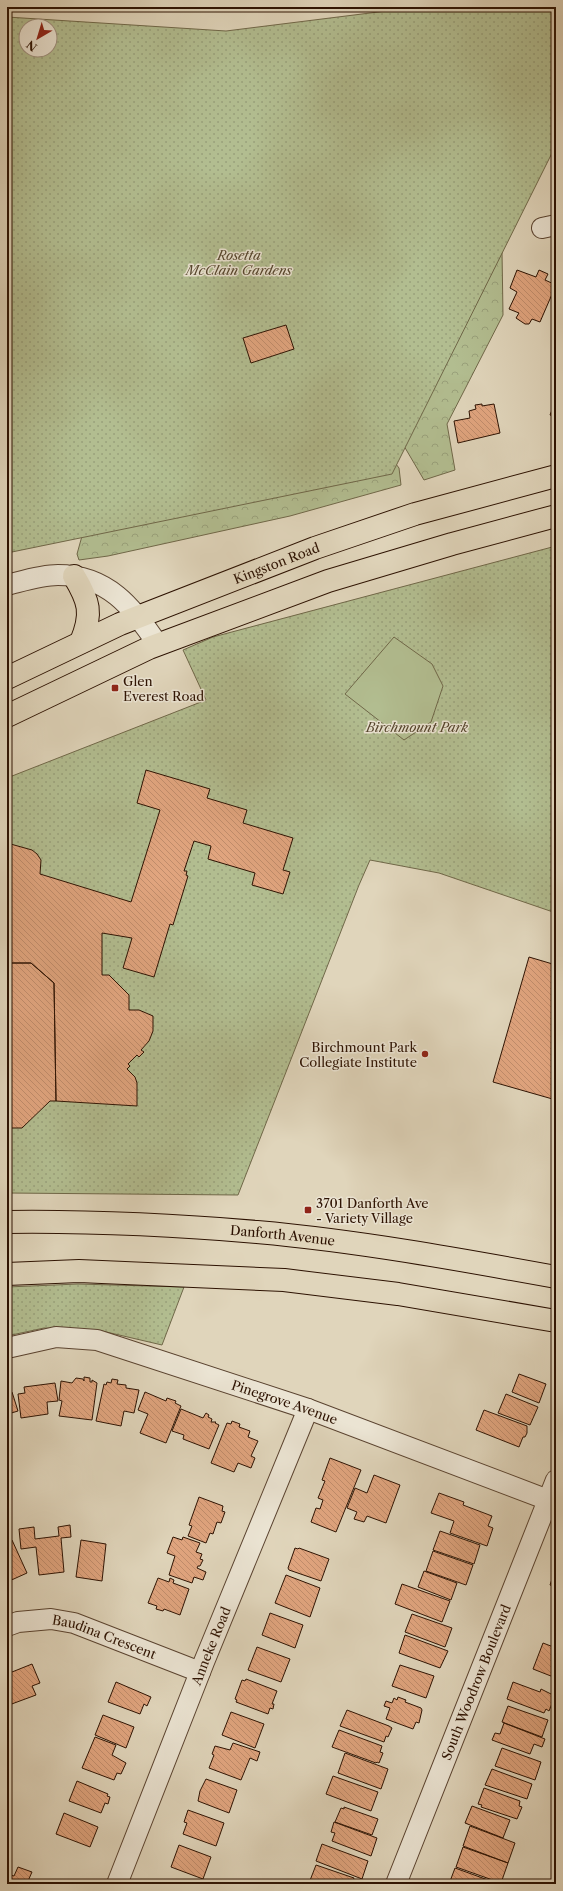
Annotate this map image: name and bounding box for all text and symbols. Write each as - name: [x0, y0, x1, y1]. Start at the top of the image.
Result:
- north arrow: [18, 18, 58, 58]
- text: N: [23, 37, 40, 54]
- park label: Rosetta McClain Gardens: [184, 247, 292, 278]
- street label: Kingston Road: [231, 539, 321, 587]
- place label: Glen Everest Road: [123, 673, 204, 704]
- marker: Glen Everest Road: [110, 683, 120, 693]
- park label: Birchmount Park: [365, 719, 468, 735]
- place label: Birchmount Park Collegiate Institute: [299, 1039, 417, 1070]
- marker: Birchmount Park Collegiate Institute: [420, 1049, 430, 1059]
- place label: 3701 Danforth Ave - Variety Village: [316, 1195, 429, 1226]
- marker: 3701 Danforth Ave - Variety Village: [303, 1205, 313, 1215]
- street label: Danforth Avenue: [229, 1222, 336, 1249]
- street label: Pinegrove Avenue: [230, 1377, 340, 1428]
- street label: South Woodrow Boulevard: [438, 1602, 514, 1762]
- street label: Anneke Road: [187, 1604, 234, 1688]
- street label: Baudina Crescent: [51, 1611, 159, 1662]

